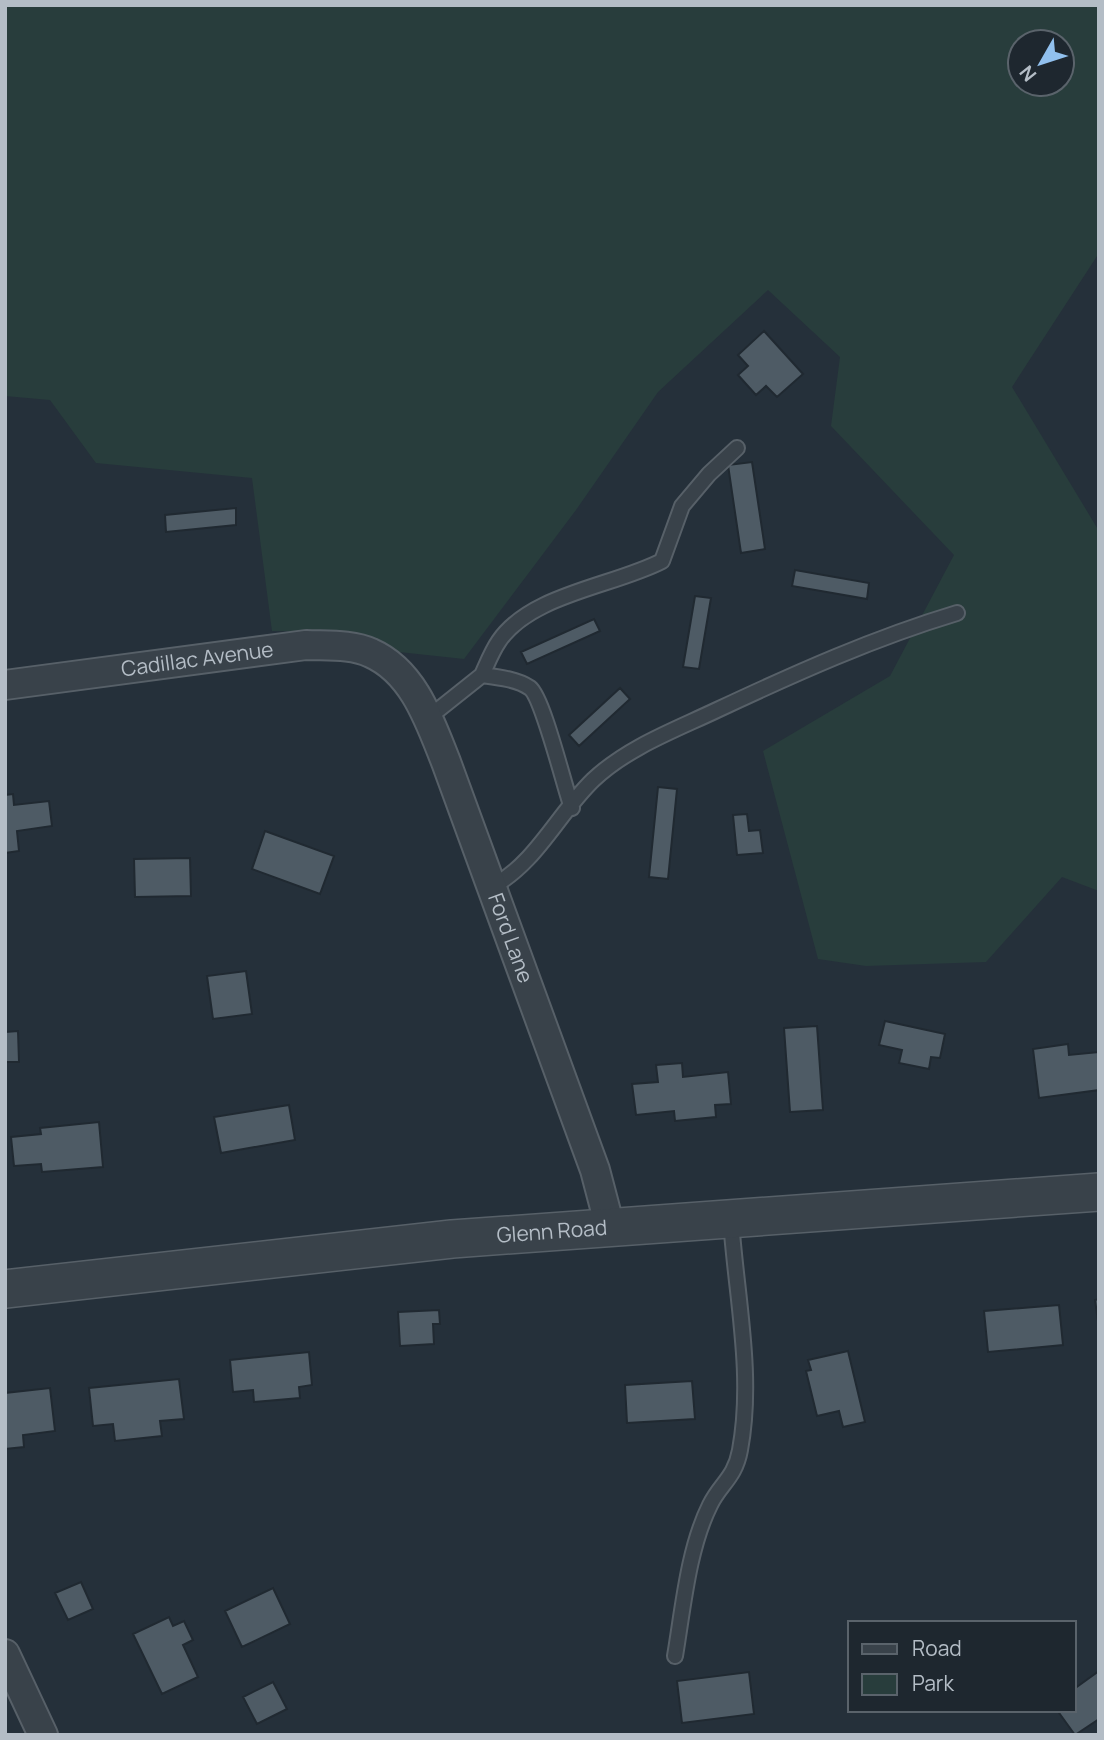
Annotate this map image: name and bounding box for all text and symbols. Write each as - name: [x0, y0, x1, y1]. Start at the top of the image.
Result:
- north arrow: [1006, 28, 1076, 98]
- text: N: [1013, 60, 1042, 87]
- street label: Cadillac Avenue: [119, 634, 275, 682]
- street label: Ford Lane: [482, 889, 540, 987]
- street label: Glenn Road: [496, 1213, 608, 1249]
- legend: [848, 1621, 1076, 1712]
- text: Road: [912, 1634, 962, 1662]
- text: Park: [912, 1669, 954, 1697]

